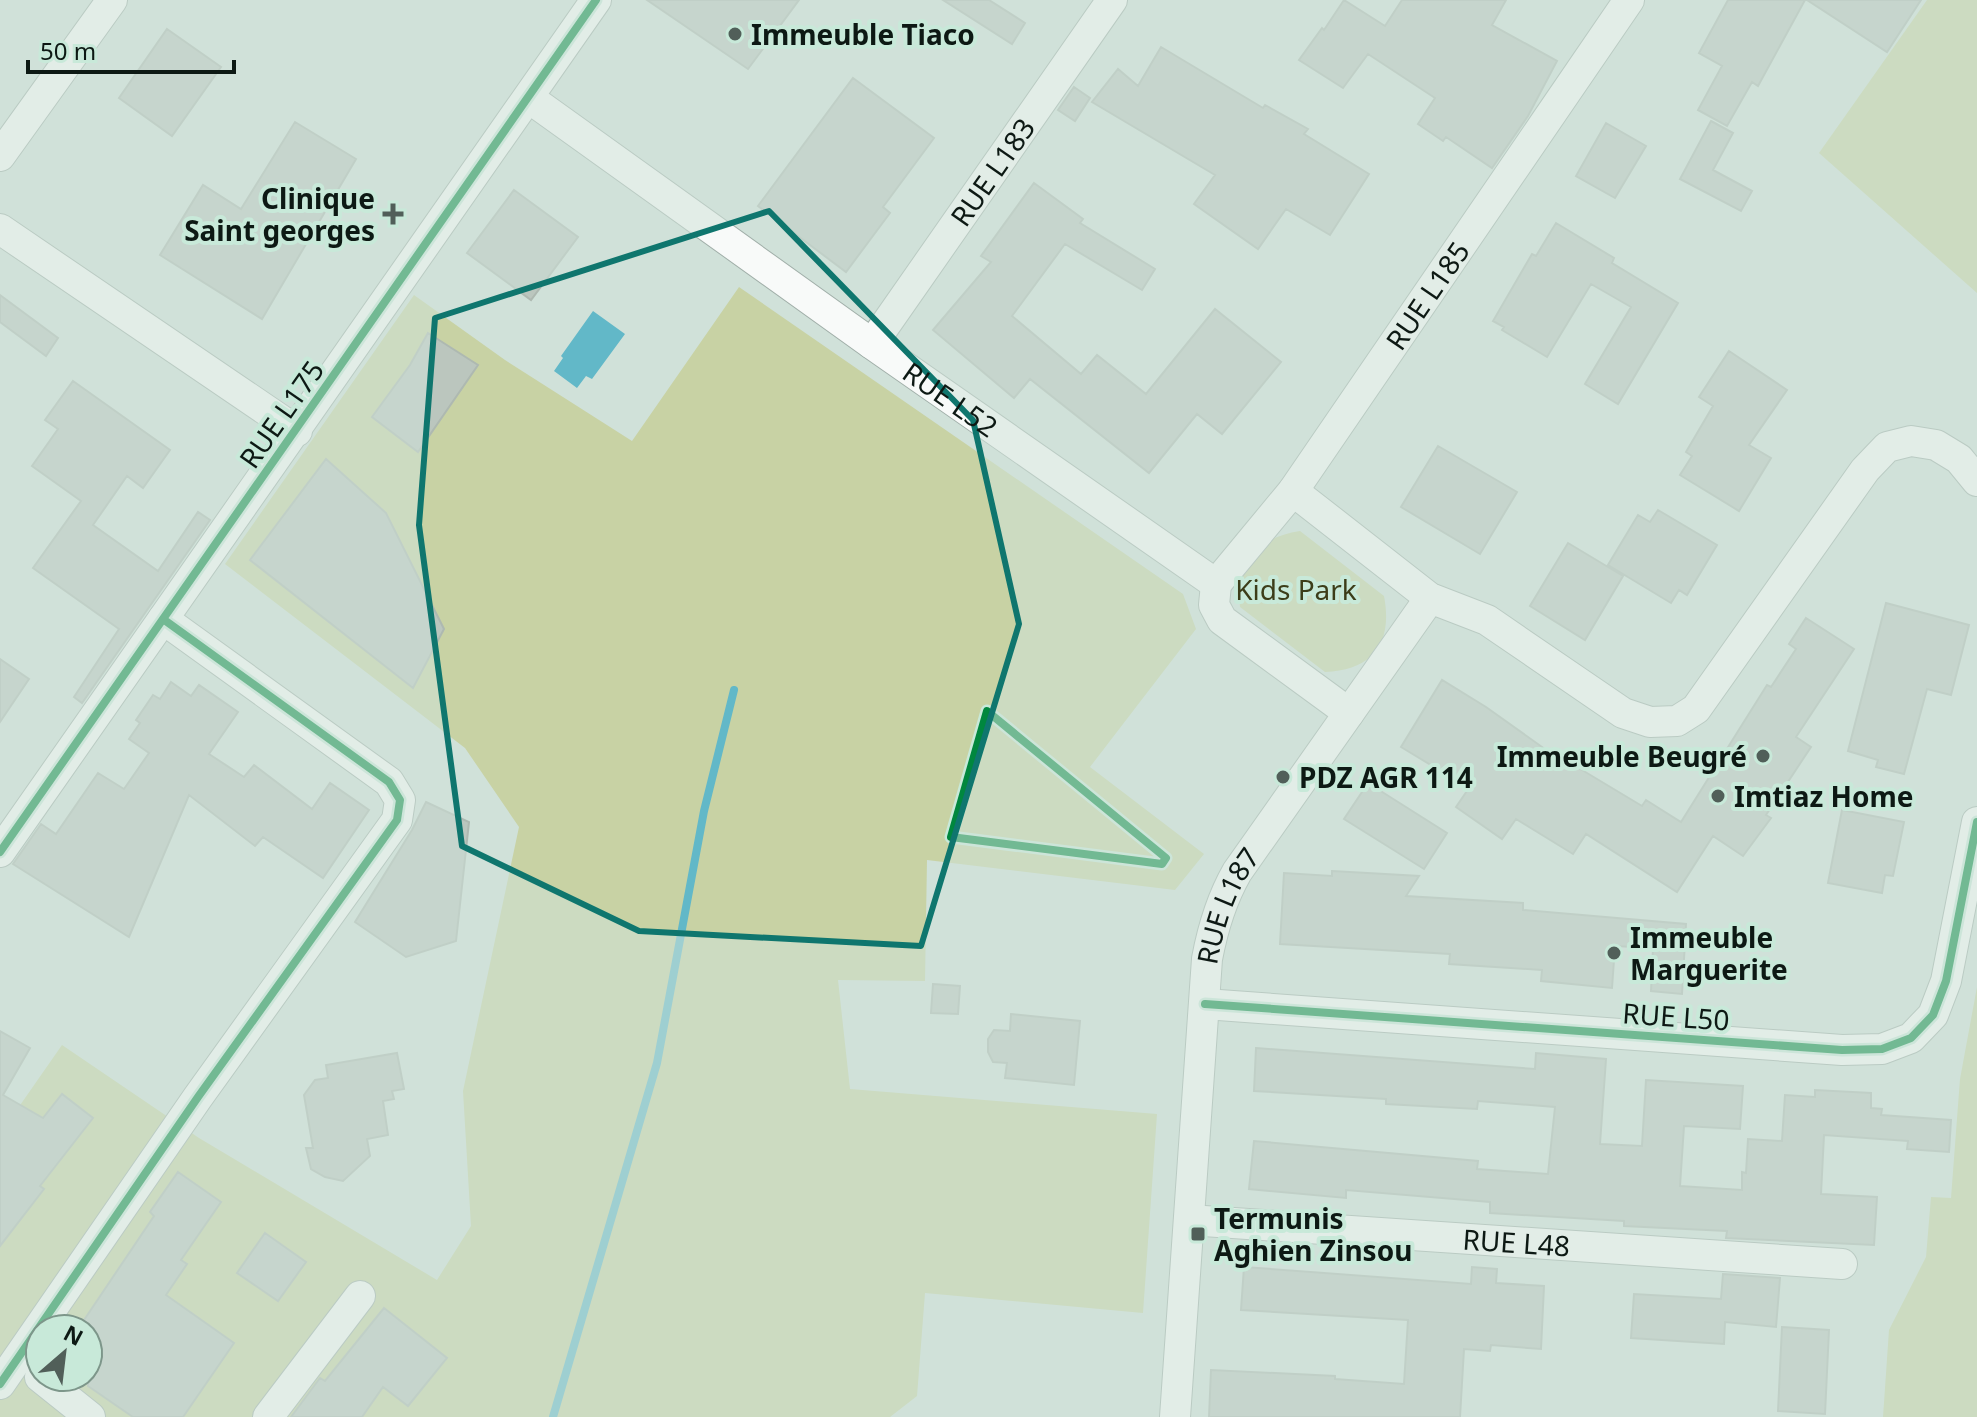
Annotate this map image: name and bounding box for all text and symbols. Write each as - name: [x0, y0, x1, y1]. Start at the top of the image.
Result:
- place label: Immeuble Tiaco: [751, 15, 975, 53]
- scale bar: [28, 24, 234, 74]
- marker: Immeuble Tiaco: [726, 25, 744, 43]
- text: 50 m: [40, 34, 96, 67]
- street label: RUE L183: [941, 110, 1043, 233]
- place label: Clinique Saint georges: [184, 179, 375, 249]
- marker: Clinique Saint georges: [382, 203, 404, 225]
- street label: RUE L185: [1376, 233, 1478, 357]
- street label: RUE L175: [230, 353, 332, 475]
- street label: RUE L52: [896, 353, 1006, 445]
- park label: Kids Park: [1235, 570, 1357, 608]
- place label: Immeuble Beugré: [1497, 737, 1747, 775]
- marker: Immeuble Beugré: [1754, 747, 1772, 765]
- place label: PDZ AGR 114: [1299, 758, 1473, 796]
- marker: PDZ AGR 114: [1274, 768, 1292, 786]
- place label: Imtiaz Home: [1734, 777, 1914, 815]
- marker: Imtiaz Home: [1709, 787, 1727, 805]
- street label: RUE L187: [1187, 840, 1268, 967]
- place label: Immeuble Marguerite: [1630, 918, 1788, 988]
- marker: Immeuble Marguerite: [1605, 944, 1623, 962]
- street label: RUE L50: [1621, 993, 1731, 1039]
- place label: Termunis Aghien Zinsou: [1214, 1199, 1412, 1269]
- street label: RUE L48: [1461, 1219, 1571, 1265]
- marker: Termunis Aghien Zinsou: [1189, 1225, 1207, 1243]
- north arrow: [24, 1313, 104, 1393]
- text: N: [59, 1317, 89, 1352]

